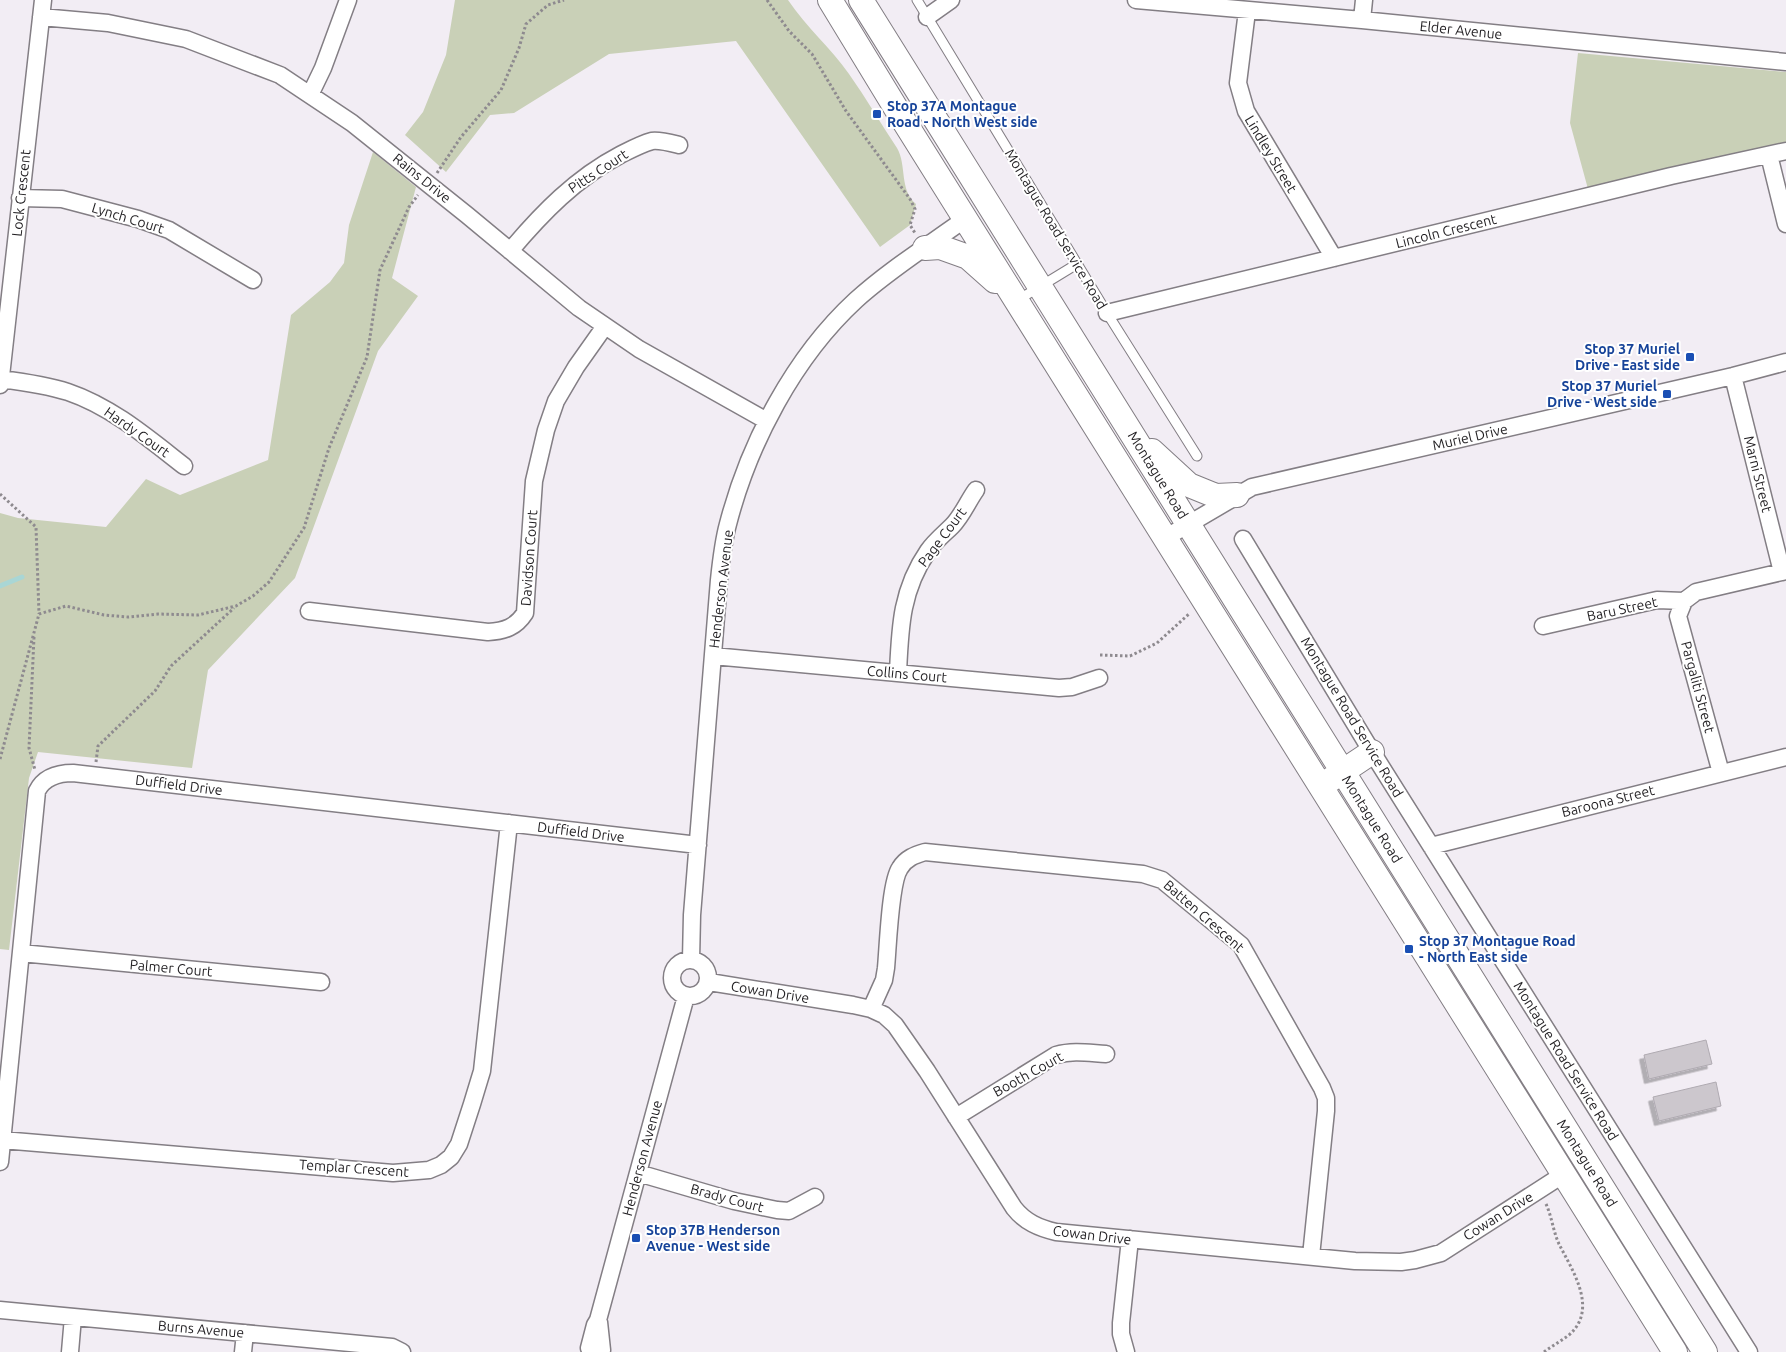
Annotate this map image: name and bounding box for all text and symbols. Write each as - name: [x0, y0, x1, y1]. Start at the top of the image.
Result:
- street label: Elder Avenue: [1419, 18, 1503, 42]
- place label: Stop 37A Montague Road - North West side: [887, 98, 1037, 130]
- marker: Stop 37A Montague Road - North West side: [871, 108, 883, 120]
- street label: Lindley Street: [1242, 113, 1301, 196]
- street label: Pitts Court: [565, 146, 631, 196]
- street label: Montague Road Service Road: [1002, 146, 1110, 312]
- street label: Lock Crescent: [8, 148, 34, 237]
- street label: Rains Drive: [390, 150, 454, 206]
- street label: Lynch Court: [90, 199, 167, 237]
- street label: Lincoln Crescent: [1394, 211, 1499, 251]
- place label: Stop 37 Muriel Drive - East side: [1575, 341, 1680, 373]
- marker: Stop 37 Muriel Drive - East side: [1684, 351, 1696, 363]
- place label: Stop 37 Muriel Drive - West side: [1547, 378, 1657, 410]
- marker: Stop 37 Muriel Drive - West side: [1661, 388, 1673, 400]
- street label: Hardy Court: [101, 404, 173, 461]
- street label: Muriel Drive: [1431, 421, 1509, 453]
- street label: Montague Road: [1125, 428, 1191, 522]
- street label: Marni Street: [1741, 434, 1775, 514]
- street label: Page Court: [915, 504, 970, 570]
- street label: Davidson Court: [518, 509, 540, 607]
- street label: Henderson Avenue: [706, 529, 736, 649]
- street label: Baru Street: [1585, 594, 1659, 624]
- street label: Montague Road Service Road: [1298, 634, 1406, 800]
- street label: Pargaliti Street: [1678, 639, 1718, 735]
- street label: Collins Court: [866, 663, 948, 686]
- street label: Duffield Drive: [134, 772, 224, 798]
- street label: Montague Road: [1339, 772, 1405, 866]
- street label: Baroona Street: [1560, 782, 1657, 820]
- street label: Duffield Drive: [536, 819, 626, 845]
- street label: Batten Crescent: [1160, 877, 1248, 956]
- place label: Stop 37 Montague Road - North East side: [1419, 933, 1576, 965]
- marker: Stop 37 Montague Road - North East side: [1403, 943, 1415, 955]
- street label: Palmer Court: [129, 956, 214, 980]
- street label: Cowan Drive: [730, 978, 810, 1006]
- street label: Montague Road Service Road: [1510, 979, 1622, 1143]
- street label: Booth Court: [990, 1048, 1066, 1100]
- street label: Henderson Avenue: [619, 1098, 665, 1218]
- street label: Montague Road: [1554, 1116, 1620, 1210]
- street label: Templar Crescent: [299, 1156, 410, 1180]
- street label: Brady Court: [689, 1181, 766, 1216]
- street label: Cowan Drive: [1460, 1188, 1536, 1244]
- place label: Stop 37B Henderson Avenue - West side: [646, 1222, 780, 1254]
- street label: Cowan Drive: [1052, 1222, 1132, 1248]
- marker: Stop 37B Henderson Avenue - West side: [630, 1232, 642, 1244]
- street label: Burns Avenue: [157, 1317, 245, 1341]

